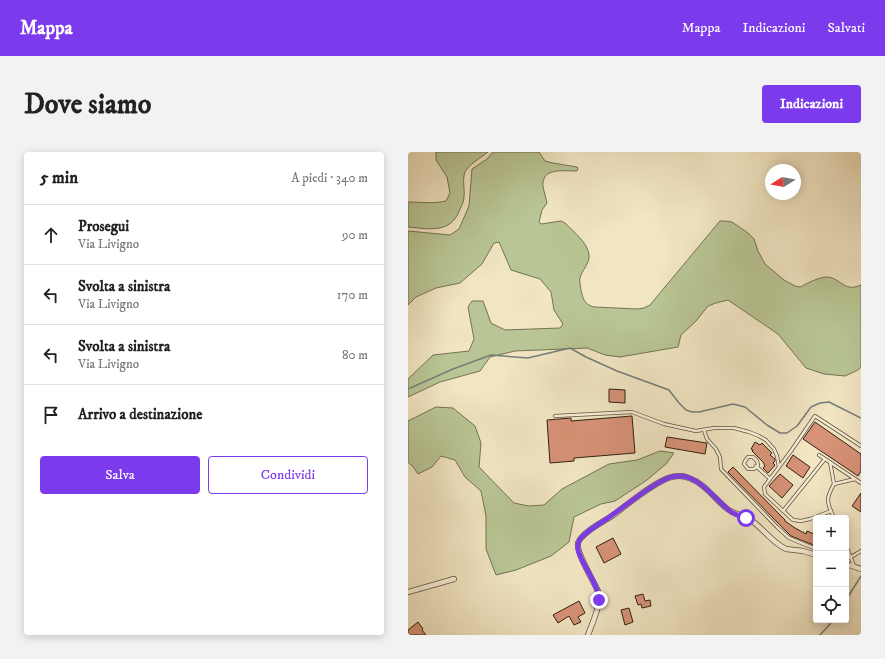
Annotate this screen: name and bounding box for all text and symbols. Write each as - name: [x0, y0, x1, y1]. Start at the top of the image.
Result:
- text: Mappa: [20, 17, 73, 40]
- text: Mappa: [682, 19, 720, 37]
- text: Indicazioni: [742, 19, 805, 37]
- text: Salvati: [827, 19, 865, 37]
- button: Indicazioni: [762, 85, 861, 123]
- text: Dove siamo: [24, 87, 151, 122]
- north arrow: [765, 164, 801, 200]
- text: 5 min: [40, 167, 78, 189]
- text: A piedi · 340 m: [291, 170, 368, 186]
- text: Prosegui: [78, 217, 129, 236]
- icon: ahead: [40, 224, 62, 246]
- text: 90 m: [342, 227, 368, 243]
- text: Via Livigno: [78, 236, 139, 252]
- text: Svolta a sinistra: [78, 277, 170, 296]
- icon: left: [40, 284, 62, 306]
- text: 170 m: [337, 287, 368, 303]
- text: Via Livigno: [78, 296, 139, 312]
- text: Svolta a sinistra: [78, 337, 170, 356]
- icon: left: [40, 344, 62, 366]
- text: 80 m: [342, 347, 368, 363]
- text: Via Livigno: [78, 356, 139, 372]
- icon: arrive: [40, 404, 62, 426]
- text: Arrivo a destinazione: [78, 405, 202, 424]
- button: Salva: [40, 456, 200, 494]
- button: Condividi: [208, 456, 368, 494]
- route start: [737, 509, 755, 527]
- map controls: [813, 515, 849, 623]
- button: +: [813, 515, 849, 551]
- button: −: [813, 551, 849, 587]
- button: locate: [813, 587, 849, 623]
- route end: [590, 591, 608, 609]

